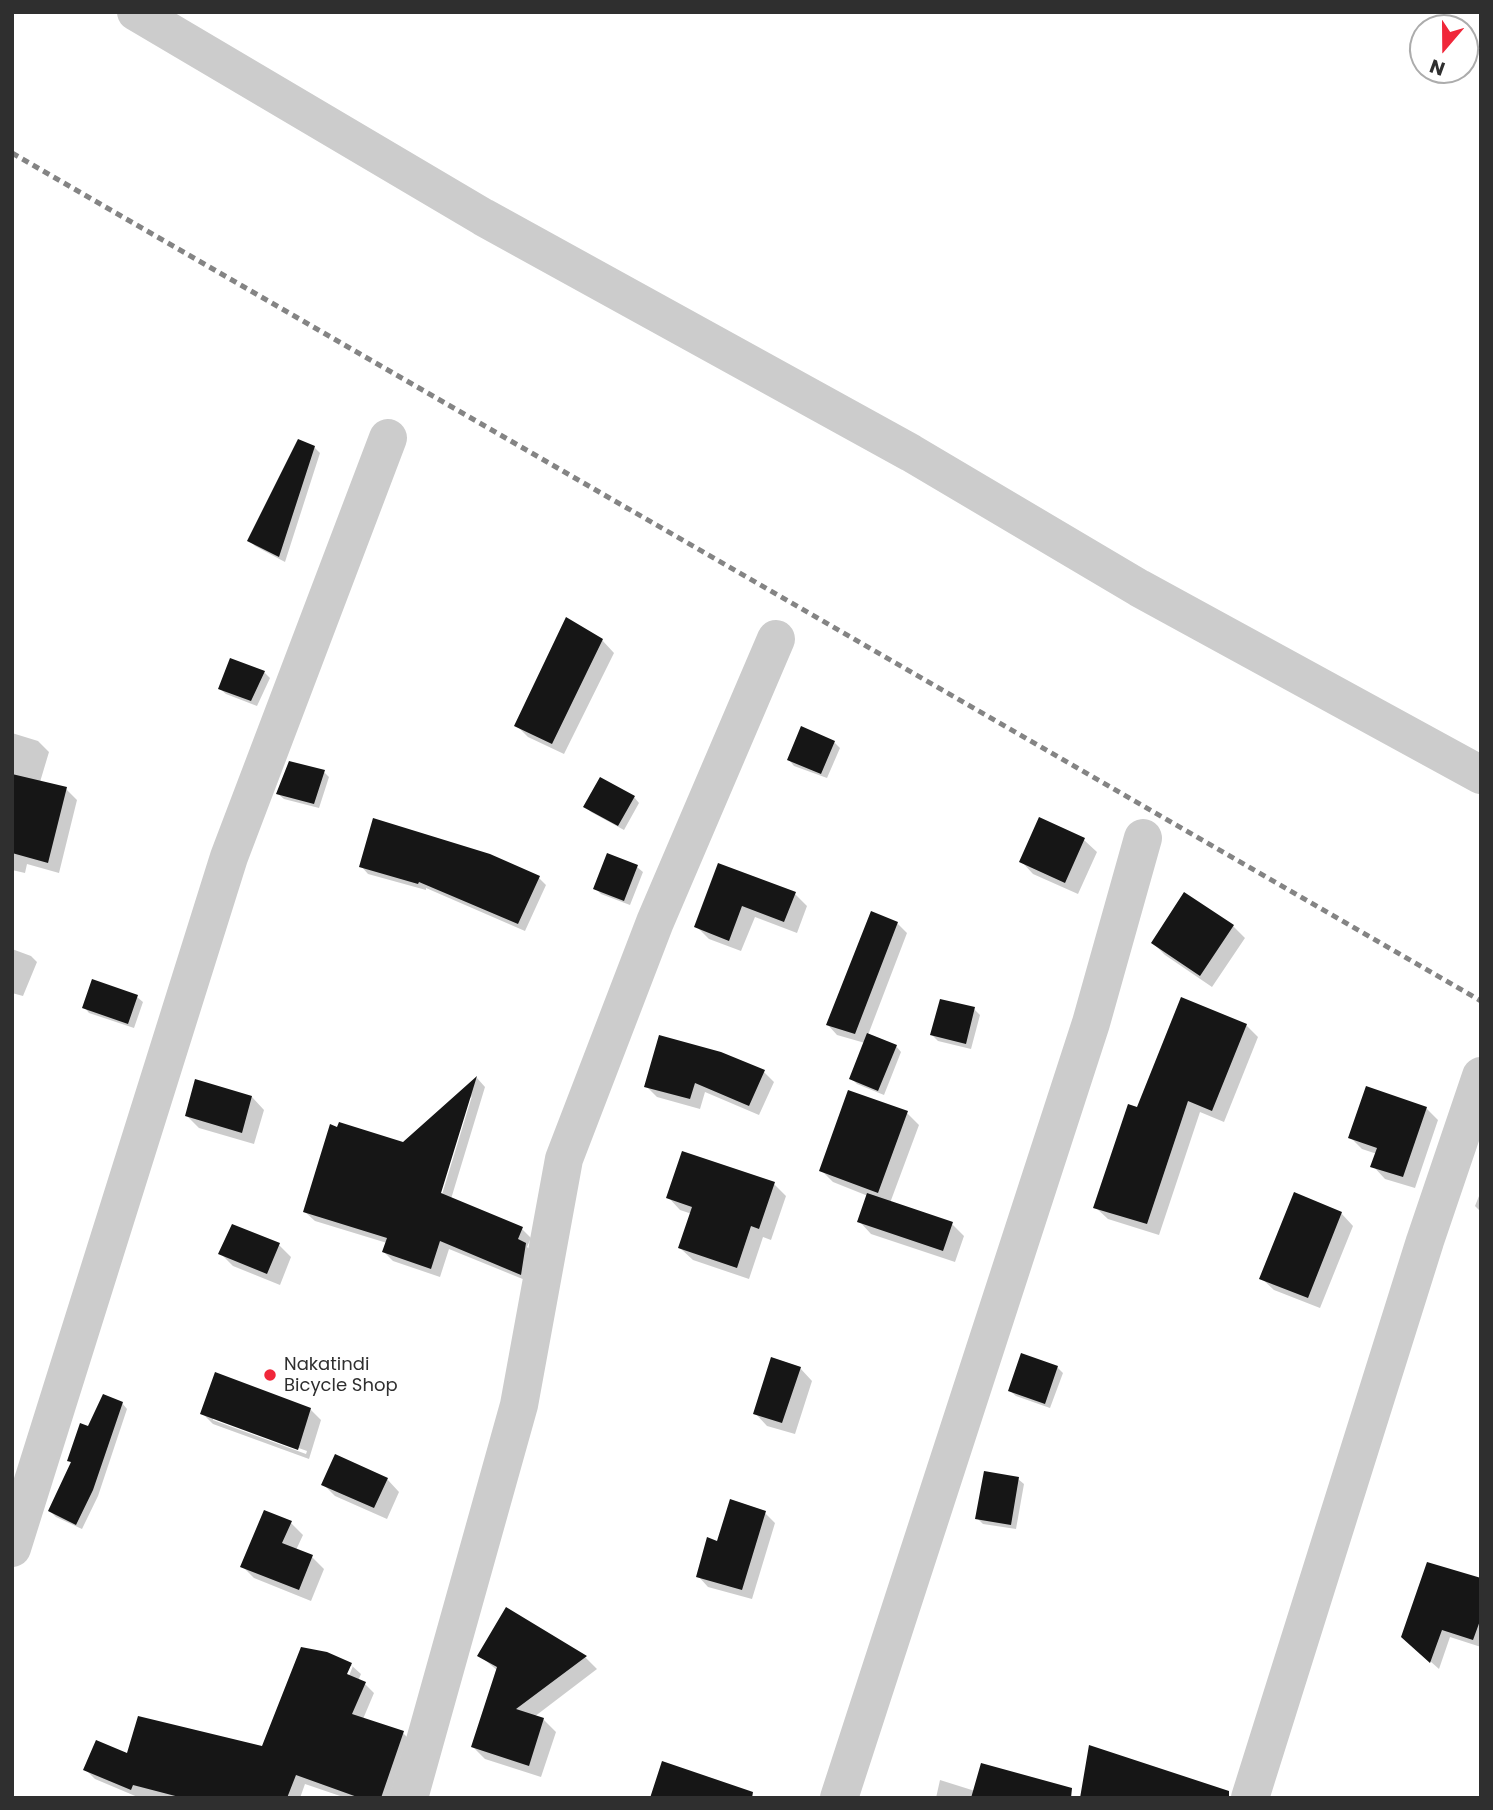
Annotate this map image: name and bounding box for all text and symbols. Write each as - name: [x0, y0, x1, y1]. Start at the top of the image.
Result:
- north arrow: [1409, 14, 1479, 84]
- text: N: [1426, 52, 1449, 82]
- place label: Nakatindi Bicycle Shop: [284, 1354, 398, 1396]
- marker: Nakatindi Bicycle Shop: [262, 1367, 278, 1383]

